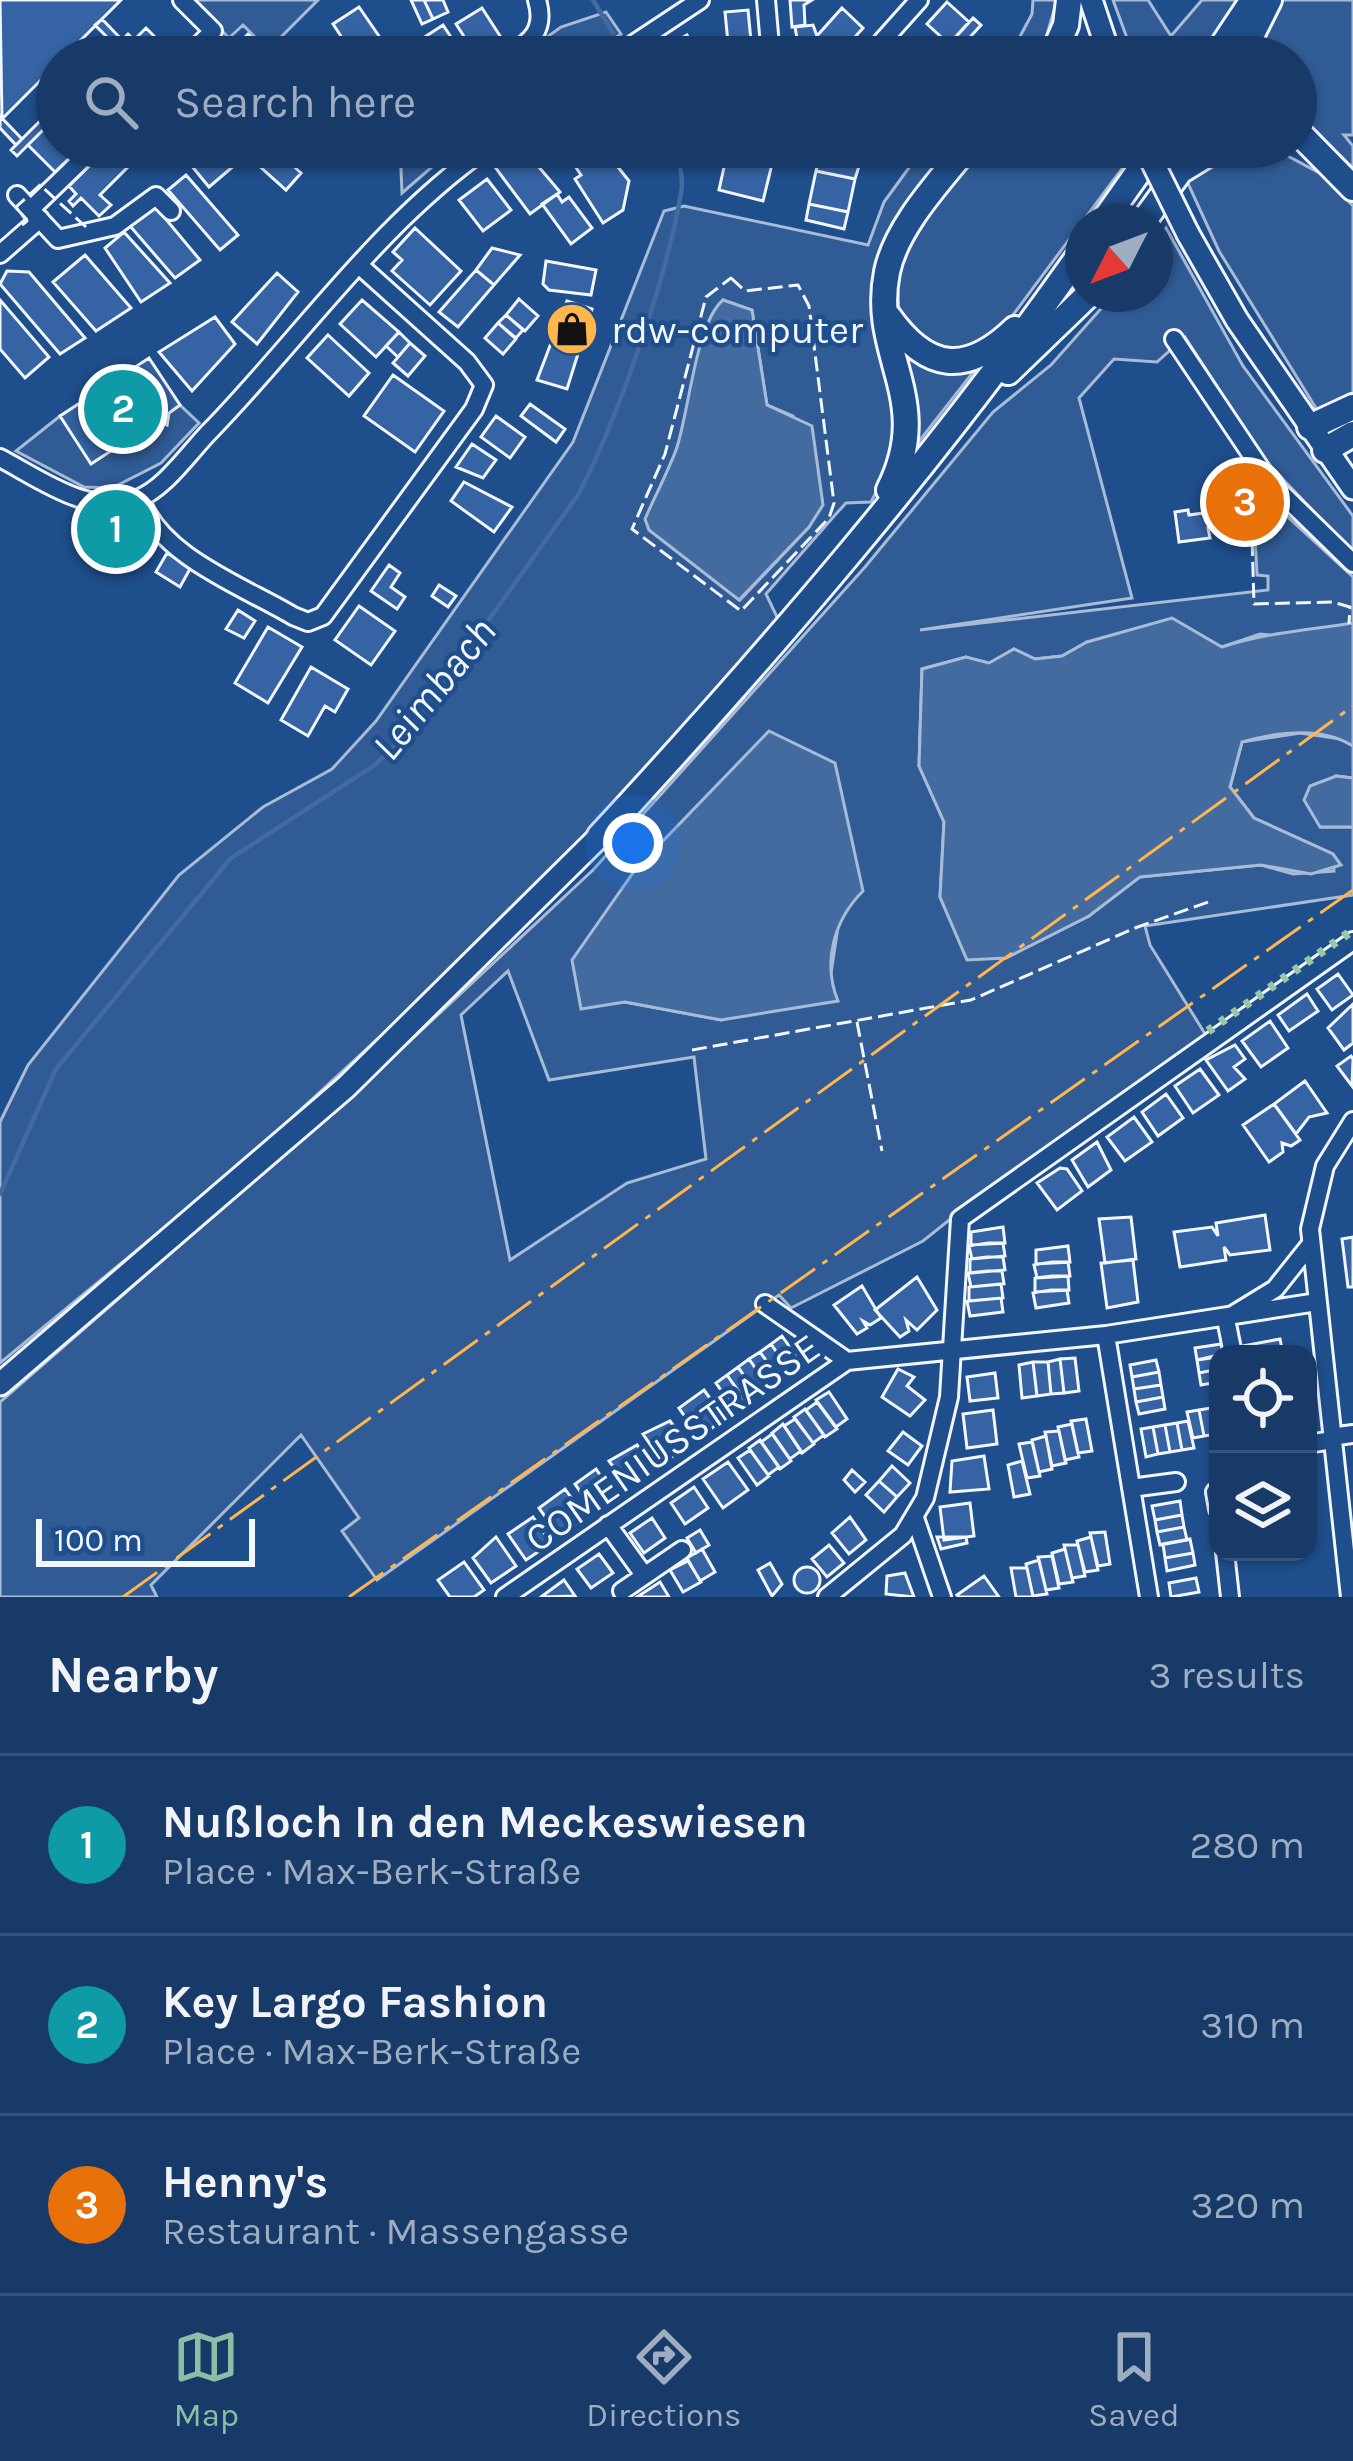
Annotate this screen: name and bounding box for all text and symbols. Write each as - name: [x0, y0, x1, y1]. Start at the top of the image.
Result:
- search box: [36, 36, 1317, 168]
- icon: search: [78, 69, 144, 135]
- text: Search here: [174, 76, 416, 128]
- north arrow: [1065, 204, 1173, 312]
- shop icon: rdw-computer: [544, 301, 600, 357]
- place label: rdw-computer: [611, 307, 864, 353]
- pin: 2: [84, 364, 162, 454]
- pin: 3: [1206, 457, 1284, 547]
- pin: 1: [77, 484, 155, 574]
- water label: Leimbach: [361, 607, 506, 770]
- your location: [603, 813, 663, 873]
- street label: COMENIUSSTRASSE: [516, 1324, 829, 1562]
- map controls: [1209, 1345, 1317, 1561]
- button: locate: [1209, 1345, 1317, 1453]
- button: layers: [1209, 1453, 1317, 1561]
- scale bar: [36, 1513, 255, 1566]
- text: 100 m: [54, 1521, 143, 1559]
- text: Nearby: [48, 1645, 218, 1705]
- text: 3 results: [1148, 1652, 1305, 1698]
- text: Nußloch In den Meckeswiesen: [162, 1796, 808, 1848]
- text: 1: [80, 1822, 94, 1868]
- text: 280 m: [1190, 1822, 1305, 1868]
- text: Place · Max-Berk-Straße: [162, 1848, 581, 1894]
- text: Key Largo Fashion: [162, 1976, 548, 2028]
- text: 2: [75, 2002, 99, 2048]
- text: 310 m: [1200, 2002, 1305, 2048]
- text: Place · Max-Berk-Straße: [162, 2028, 581, 2074]
- text: Henny's: [162, 2156, 328, 2208]
- text: 3: [75, 2182, 99, 2228]
- text: 320 m: [1190, 2182, 1305, 2228]
- text: Restaurant · Massengasse: [162, 2208, 629, 2254]
- tab: Map: [173, 2324, 239, 2434]
- tab: Directions: [586, 2324, 741, 2434]
- tab: Saved: [1088, 2324, 1180, 2434]

